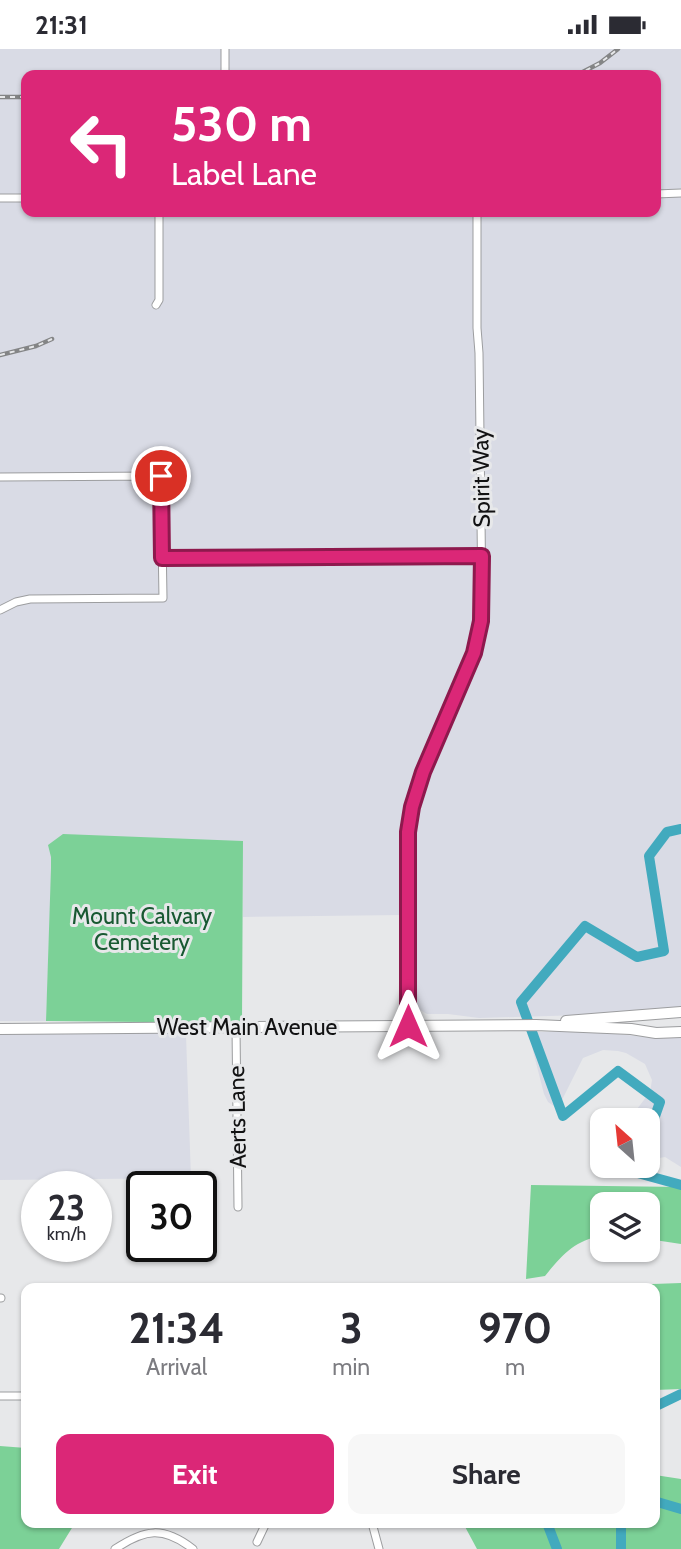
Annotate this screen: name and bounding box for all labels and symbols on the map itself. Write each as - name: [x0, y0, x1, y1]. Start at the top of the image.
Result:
- street label: Spirit Way: [466, 428, 496, 528]
- pin: [131, 446, 191, 506]
- park label: Mount Calvary Cemetery: [72, 902, 213, 956]
- position arrow: [371, 989, 445, 1063]
- street label: West Main Avenue: [157, 1013, 337, 1041]
- street label: Aerts Lane: [222, 1065, 252, 1169]
- north arrow: [590, 1108, 660, 1178]
- speed limit sign: 30: [126, 1171, 217, 1262]

